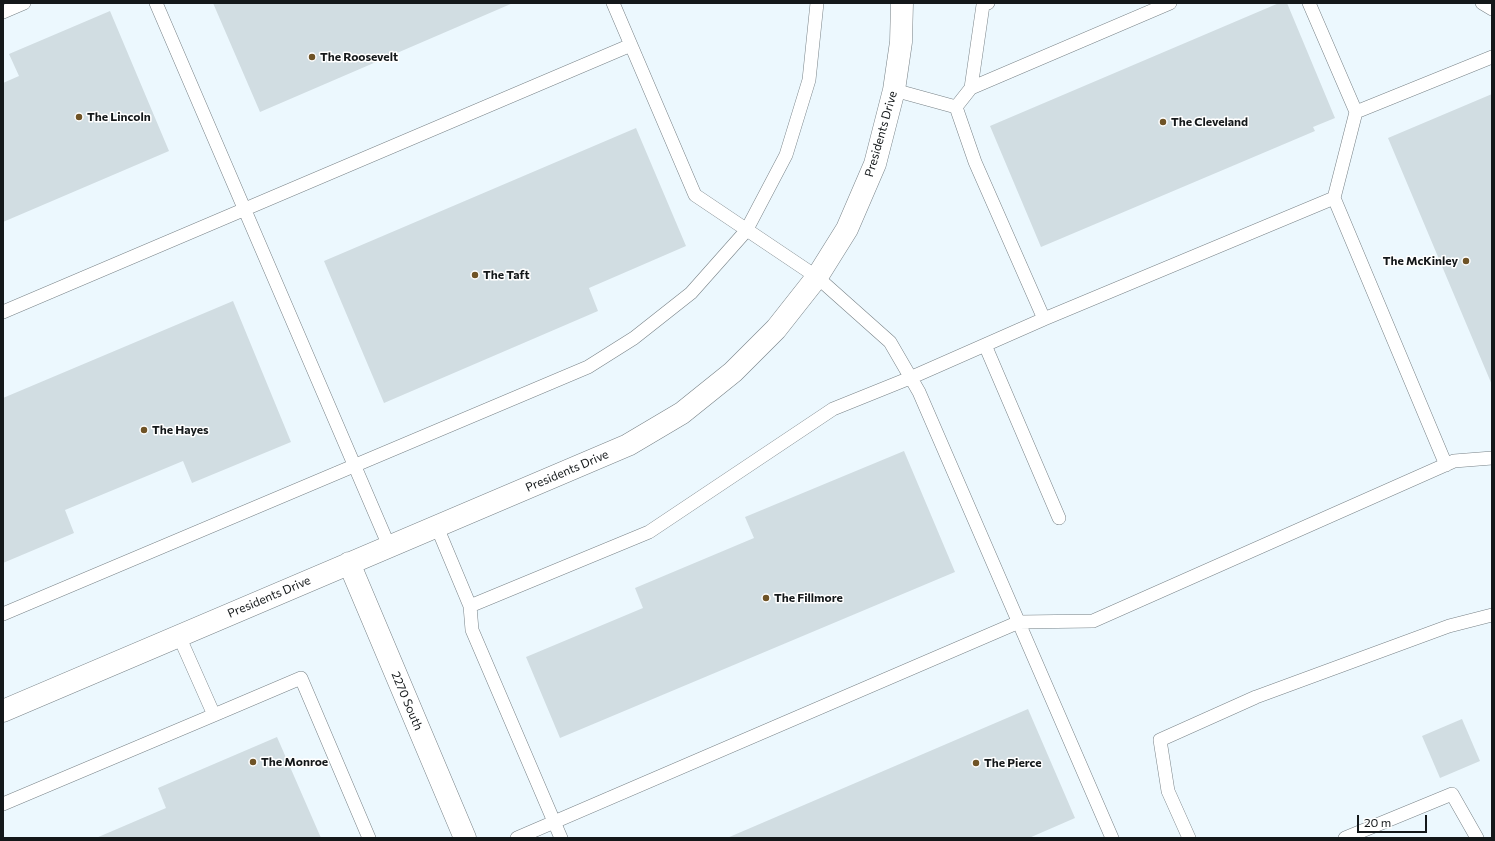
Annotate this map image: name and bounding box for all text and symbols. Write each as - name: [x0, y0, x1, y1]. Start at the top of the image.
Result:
- place label: The Roosevelt: [320, 50, 398, 64]
- marker: The Roosevelt: [307, 52, 317, 62]
- street label: Presidents Drive: [862, 89, 900, 179]
- place label: The Lincoln: [87, 110, 151, 124]
- marker: The Lincoln: [74, 112, 84, 122]
- place label: The Cleveland: [1171, 115, 1248, 129]
- marker: The Cleveland: [1158, 117, 1168, 127]
- place label: The McKinley: [1383, 254, 1458, 268]
- marker: The McKinley: [1461, 256, 1471, 266]
- place label: The Taft: [483, 268, 530, 282]
- marker: The Taft: [470, 270, 480, 280]
- place label: The Hayes: [152, 423, 209, 437]
- marker: The Hayes: [139, 425, 149, 435]
- street label: Presidents Drive: [523, 447, 611, 495]
- street label: Presidents Drive: [225, 573, 313, 621]
- place label: The Fillmore: [774, 591, 843, 605]
- marker: The Fillmore: [761, 593, 771, 603]
- street label: 2270 South: [388, 669, 426, 733]
- place label: The Monroe: [261, 755, 328, 769]
- place label: The Pierce: [984, 756, 1042, 770]
- marker: The Monroe: [248, 757, 258, 767]
- marker: The Pierce: [971, 758, 981, 768]
- scale bar: [1359, 807, 1429, 833]
- text: 20 m: [1364, 815, 1391, 829]

